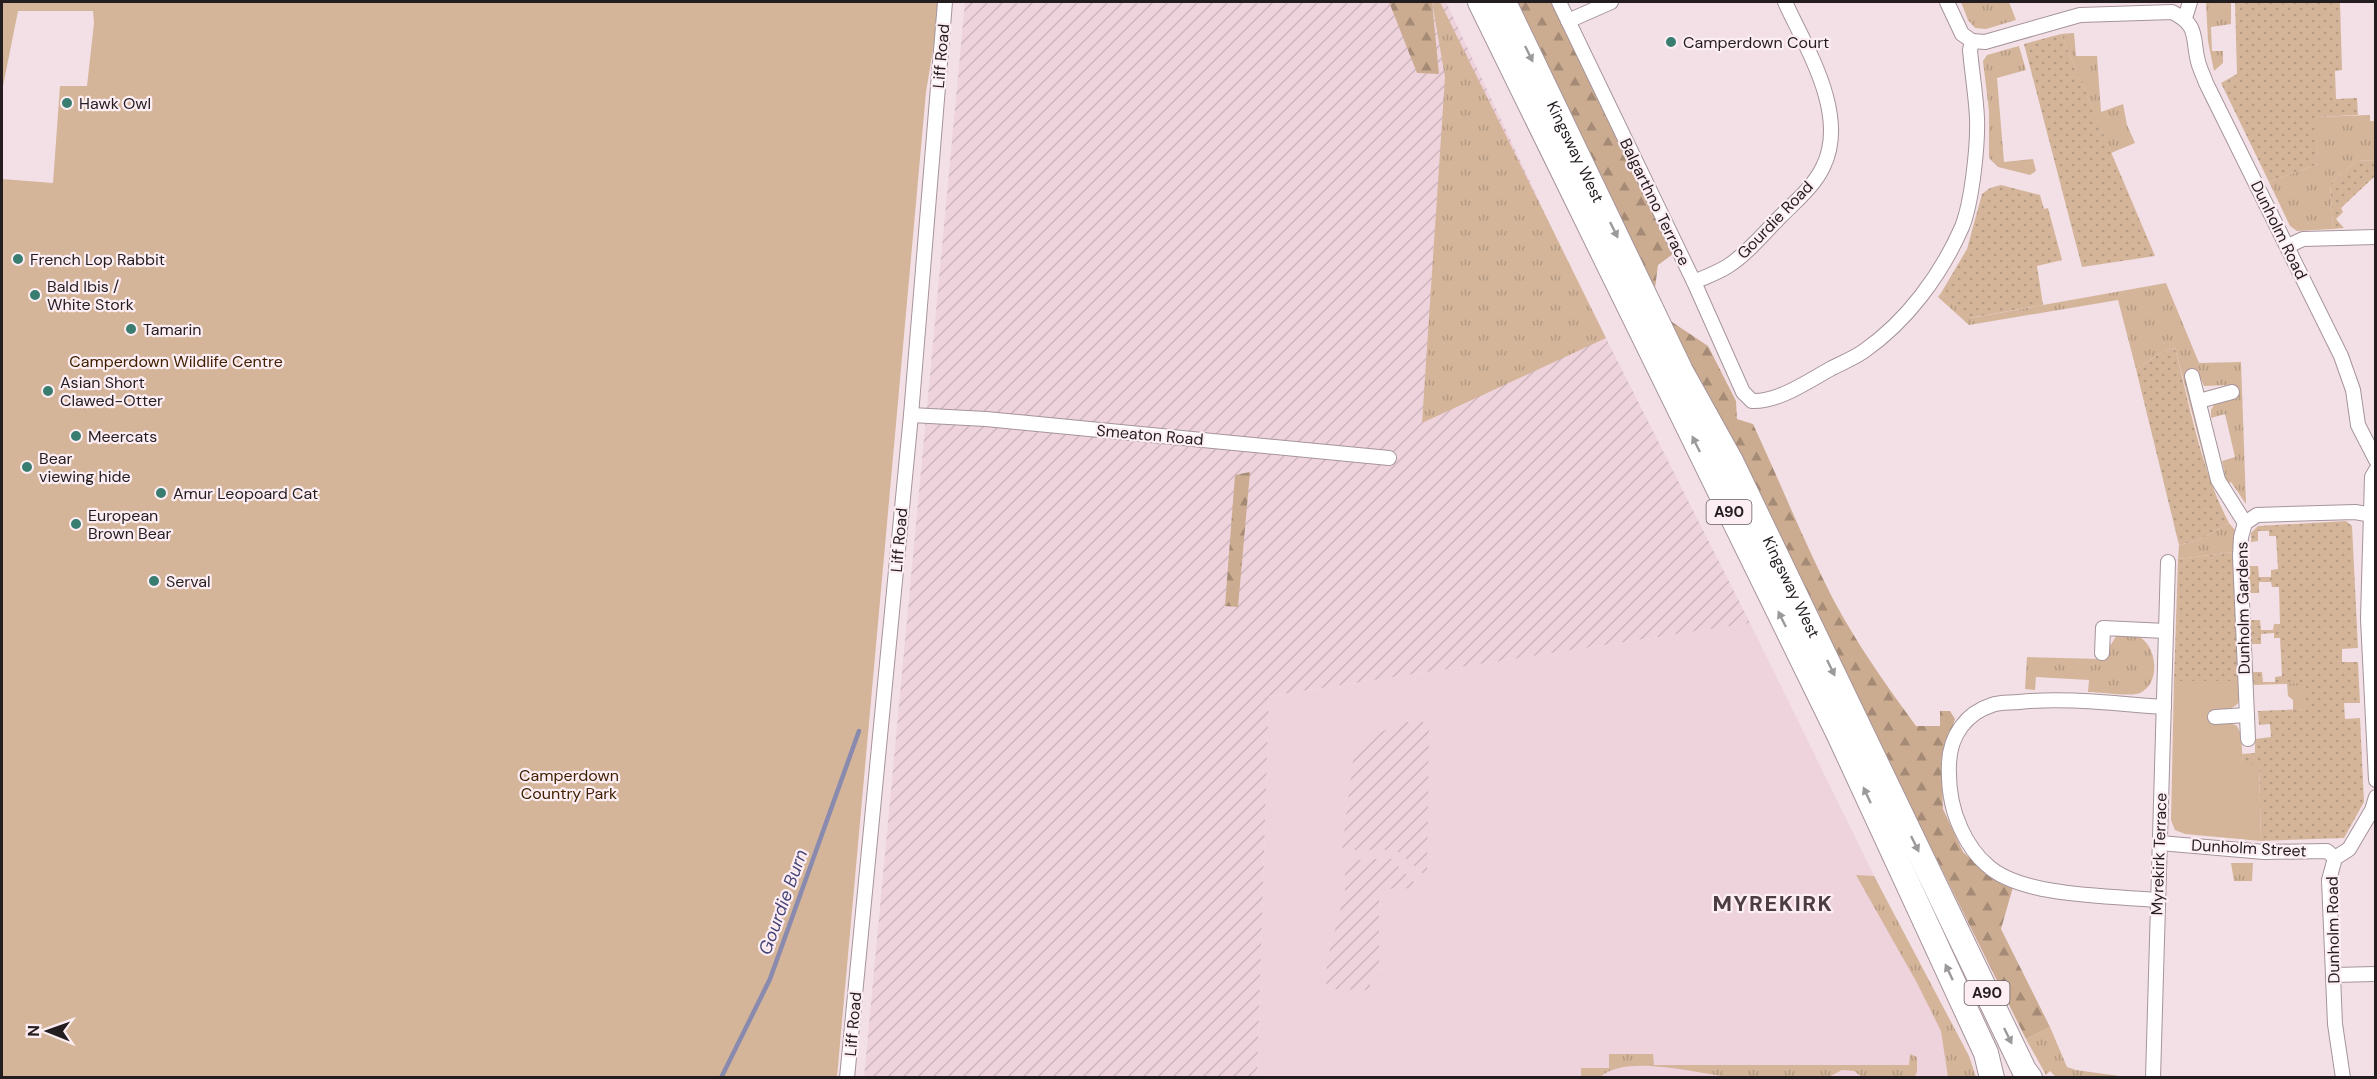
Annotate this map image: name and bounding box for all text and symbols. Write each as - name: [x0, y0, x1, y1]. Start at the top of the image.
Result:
- street label: Liff Road: [928, 23, 954, 89]
- place label: Camperdown Court: [1683, 32, 1829, 53]
- marker: Camperdown Court: [1664, 35, 1678, 49]
- one-way arrow: [1525, 46, 1534, 63]
- place label: Hawk Owl: [79, 93, 151, 114]
- marker: Hawk Owl: [60, 96, 74, 110]
- street label: Kingsway West: [1542, 97, 1609, 206]
- street label: Balgarthno Terrace: [1615, 135, 1695, 269]
- street label: Gourdie Road: [1732, 176, 1818, 264]
- street label: Dunholm Road: [2246, 177, 2312, 283]
- one-way arrow: [1608, 221, 1618, 239]
- place label: French Lop Rabbit: [30, 249, 165, 270]
- marker: French Lop Rabbit: [11, 252, 25, 266]
- place label: Bald Ibis / White Stork: [47, 276, 134, 315]
- marker: Bald Ibis / White Stork: [28, 288, 42, 302]
- place label: Tamarin: [143, 319, 201, 340]
- marker: Tamarin: [124, 322, 138, 336]
- park label: Camperdown Wildlife Centre: [69, 351, 283, 372]
- place label: Asian Short Clawed-Otter: [60, 372, 163, 411]
- marker: Asian Short Clawed-Otter: [41, 384, 55, 398]
- street label: Smeaton Road: [1096, 420, 1204, 450]
- place label: Meercats: [88, 426, 157, 447]
- marker: Meercats: [69, 429, 83, 443]
- one-way arrow: [1692, 435, 1701, 452]
- place label: Bear viewing hide: [39, 448, 131, 487]
- marker: Bear viewing hide: [20, 460, 34, 474]
- place label: Amur Leopoard Cat: [173, 483, 318, 504]
- marker: Amur Leopoard Cat: [154, 486, 168, 500]
- road number: A90: [1706, 500, 1752, 524]
- place label: European Brown Bear: [88, 505, 172, 544]
- street label: Liff Road: [886, 507, 912, 573]
- marker: European Brown Bear: [69, 517, 83, 531]
- street label: Kingsway West: [1758, 533, 1825, 641]
- street label: Dunholm Gardens: [2231, 541, 2255, 675]
- place label: Serval: [166, 571, 211, 592]
- marker: Serval: [147, 574, 161, 588]
- one-way arrow: [1777, 611, 1786, 628]
- one-way arrow: [1826, 660, 1835, 677]
- park label: Camperdown Country Park: [519, 765, 619, 804]
- one-way arrow: [1862, 786, 1871, 803]
- street label: Myrekirk Terrace: [2146, 792, 2172, 916]
- street label: Dunholm Street: [2191, 834, 2307, 862]
- one-way arrow: [1911, 835, 1920, 852]
- water label: Gourdie Burn: [753, 846, 813, 958]
- street label: Dunholm Road: [2322, 876, 2344, 984]
- district label: MYREKIRK: [1713, 889, 1833, 918]
- one-way arrow: [1944, 962, 1954, 980]
- road number: A90: [1964, 981, 2010, 1005]
- street label: Liff Road: [840, 991, 866, 1057]
- north arrow: [18, 1001, 78, 1061]
- text: N: [23, 1025, 44, 1037]
- one-way arrow: [2004, 1028, 2013, 1045]

